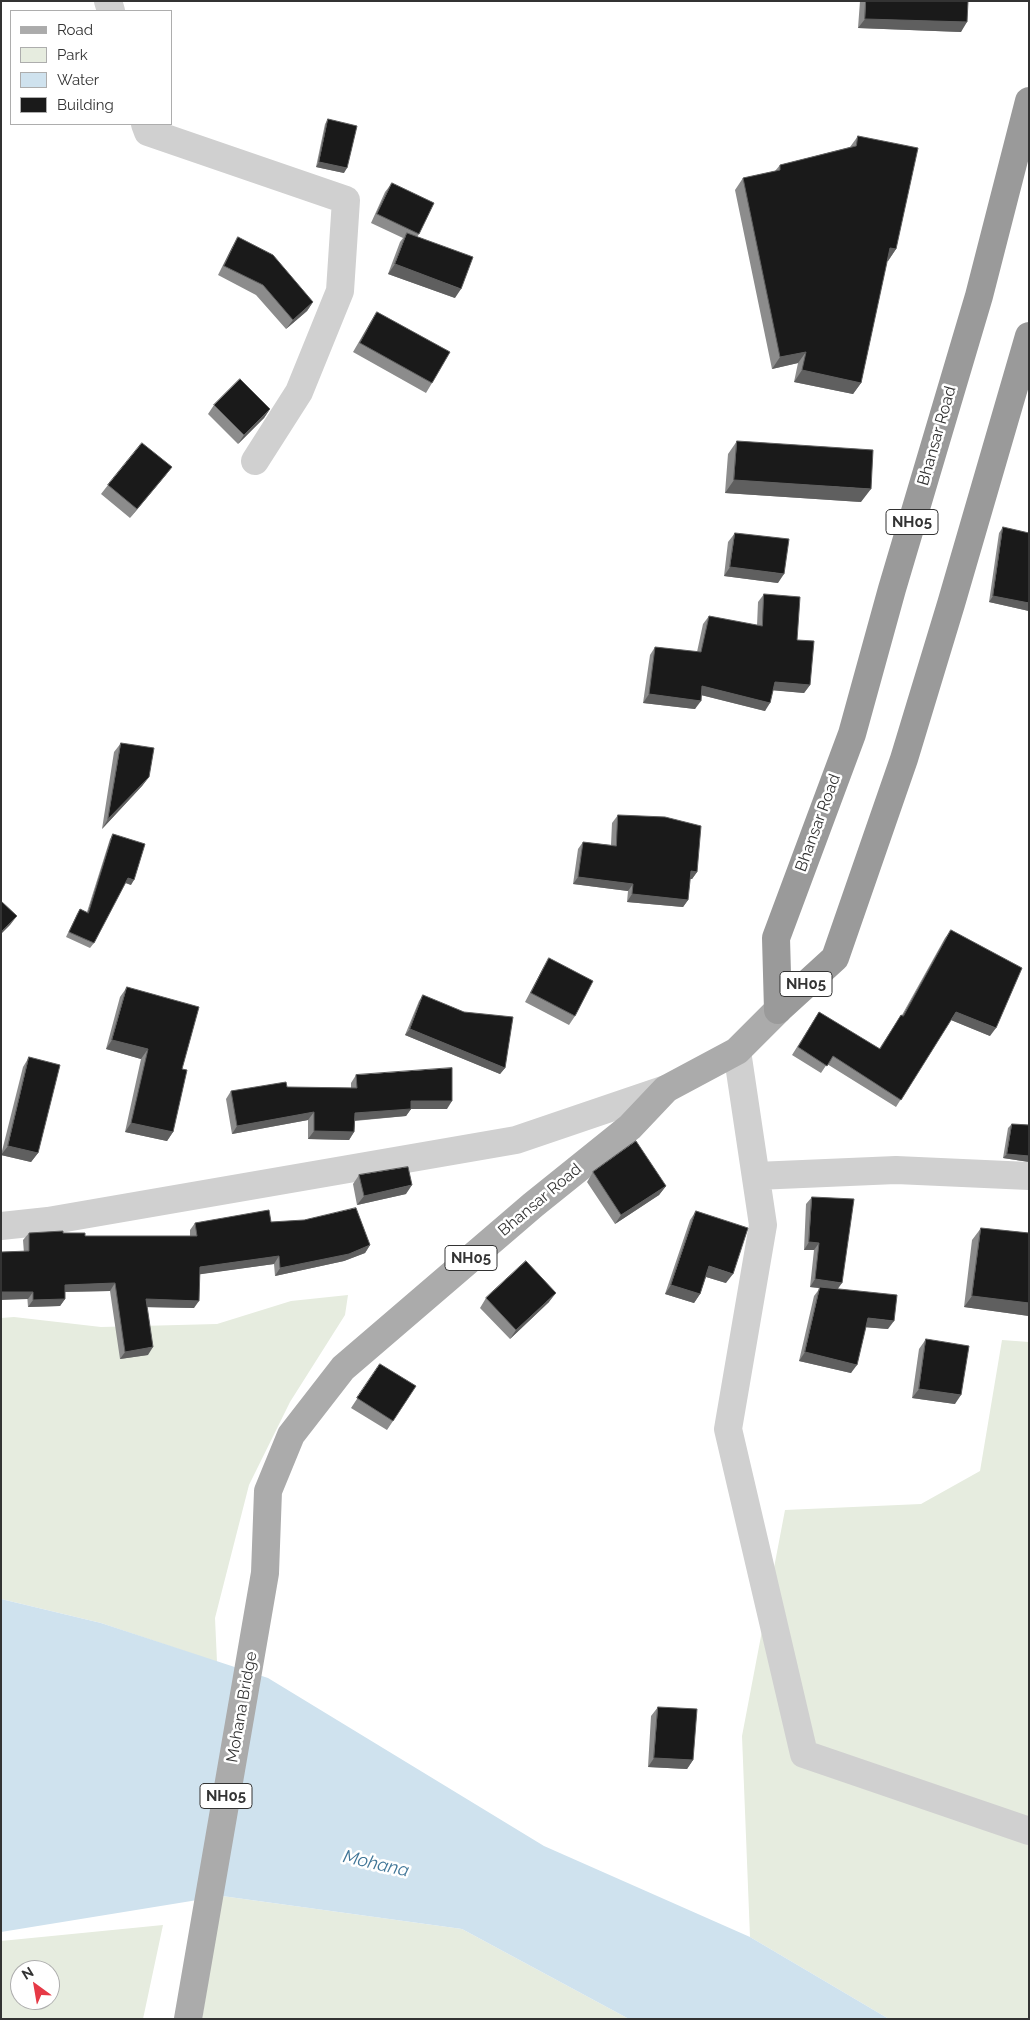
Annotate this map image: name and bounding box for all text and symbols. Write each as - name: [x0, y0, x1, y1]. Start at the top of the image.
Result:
- legend: [10, 10, 172, 125]
- text: Road: [57, 21, 93, 39]
- text: Park: [57, 46, 88, 64]
- text: Water: [57, 71, 99, 89]
- text: Building: [57, 96, 114, 114]
- street label: Bhansar Road: [914, 384, 960, 488]
- road number: NH05: [886, 510, 938, 534]
- street label: Bhansar Road: [791, 772, 845, 874]
- road number: NH05: [780, 972, 832, 996]
- street label: Bhansar Road: [495, 1160, 585, 1240]
- road number: NH05: [445, 1246, 497, 1270]
- street label: Mohana Bridge: [223, 1650, 261, 1764]
- road number: NH05: [200, 1784, 252, 1808]
- water label: Mohana: [341, 1846, 411, 1882]
- north arrow: [10, 1960, 60, 2010]
- text: N: [19, 1964, 36, 1983]

